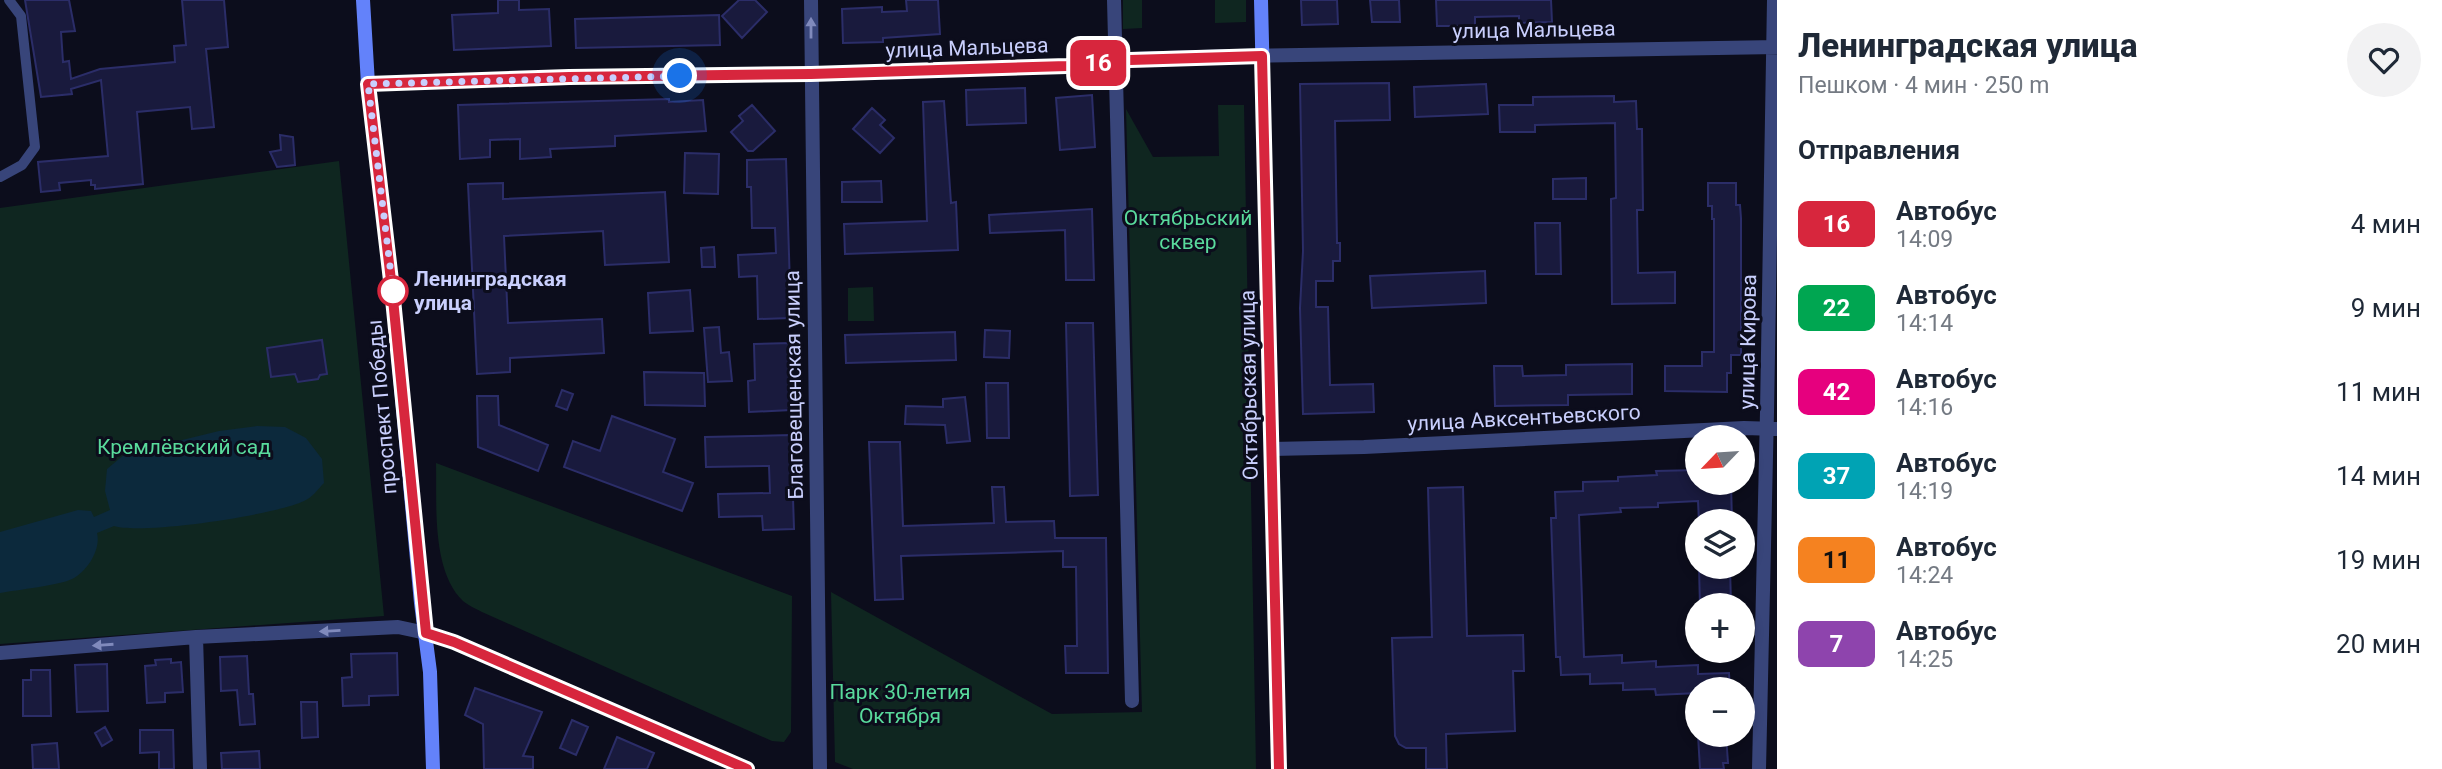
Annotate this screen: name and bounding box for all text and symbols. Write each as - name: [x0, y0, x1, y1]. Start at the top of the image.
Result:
- one-way arrow: [805, 17, 817, 39]
- street label: улица Мальцева: [1452, 17, 1616, 43]
- button: heart: [2347, 23, 2421, 97]
- text: Ленинградская улица: [1798, 26, 2137, 65]
- street label: улица Мальцева: [885, 33, 1049, 63]
- line badge: 16: [1066, 40, 1130, 86]
- text: 16: [1084, 49, 1112, 77]
- your location: [662, 58, 697, 93]
- text: Пешком · 4 мин · 250 m: [1798, 72, 2049, 99]
- text: Отправления: [1798, 135, 1960, 165]
- text: Автобус: [1896, 196, 1997, 226]
- park label: Октябрьский сквер: [1124, 206, 1252, 254]
- text: 4 мин: [2351, 209, 2421, 239]
- text: 16: [1823, 210, 1850, 238]
- text: 14:09: [1896, 226, 1953, 253]
- place label: Ленинградская улица: [414, 267, 567, 315]
- street label: Благовещенская улица: [780, 270, 808, 500]
- street label: улица Кирова: [1735, 274, 1761, 410]
- marker: Ленинградская улица: [378, 276, 408, 306]
- text: Автобус: [1896, 280, 1997, 310]
- street label: Октябрьская улица: [1235, 290, 1263, 480]
- text: 9 мин: [2351, 293, 2421, 323]
- text: 22: [1823, 294, 1850, 322]
- text: 14:14: [1896, 310, 1953, 337]
- street label: проспект Победы: [362, 319, 402, 495]
- text: Автобус: [1896, 364, 1997, 394]
- text: 11 мин: [2336, 377, 2421, 407]
- text: 42: [1823, 378, 1850, 406]
- text: 14:16: [1896, 394, 1953, 421]
- street label: улица Авксентьевского: [1407, 400, 1641, 436]
- north arrow: [1685, 425, 1755, 495]
- map controls: [1685, 425, 1755, 747]
- park label: Кремлёвский сад: [97, 435, 271, 459]
- text: Автобус: [1896, 448, 1997, 478]
- text: 14 мин: [2336, 461, 2421, 491]
- text: 37: [1823, 462, 1850, 490]
- text: 14:19: [1896, 478, 1953, 505]
- button: layers: [1685, 509, 1755, 579]
- text: Автобус: [1896, 532, 1997, 562]
- text: 19 мин: [2336, 545, 2421, 575]
- text: 11: [1823, 546, 1850, 574]
- text: 14:24: [1896, 562, 1953, 589]
- button: +: [1685, 593, 1755, 663]
- text: Автобус: [1896, 616, 1997, 646]
- one-way arrow: [319, 625, 341, 636]
- text: 20 мин: [2336, 629, 2421, 659]
- text: 7: [1830, 630, 1843, 658]
- one-way arrow: [92, 640, 114, 651]
- text: 14:25: [1896, 646, 1953, 673]
- button: −: [1685, 677, 1755, 747]
- park label: Парк 30-летия Октября: [829, 680, 971, 728]

